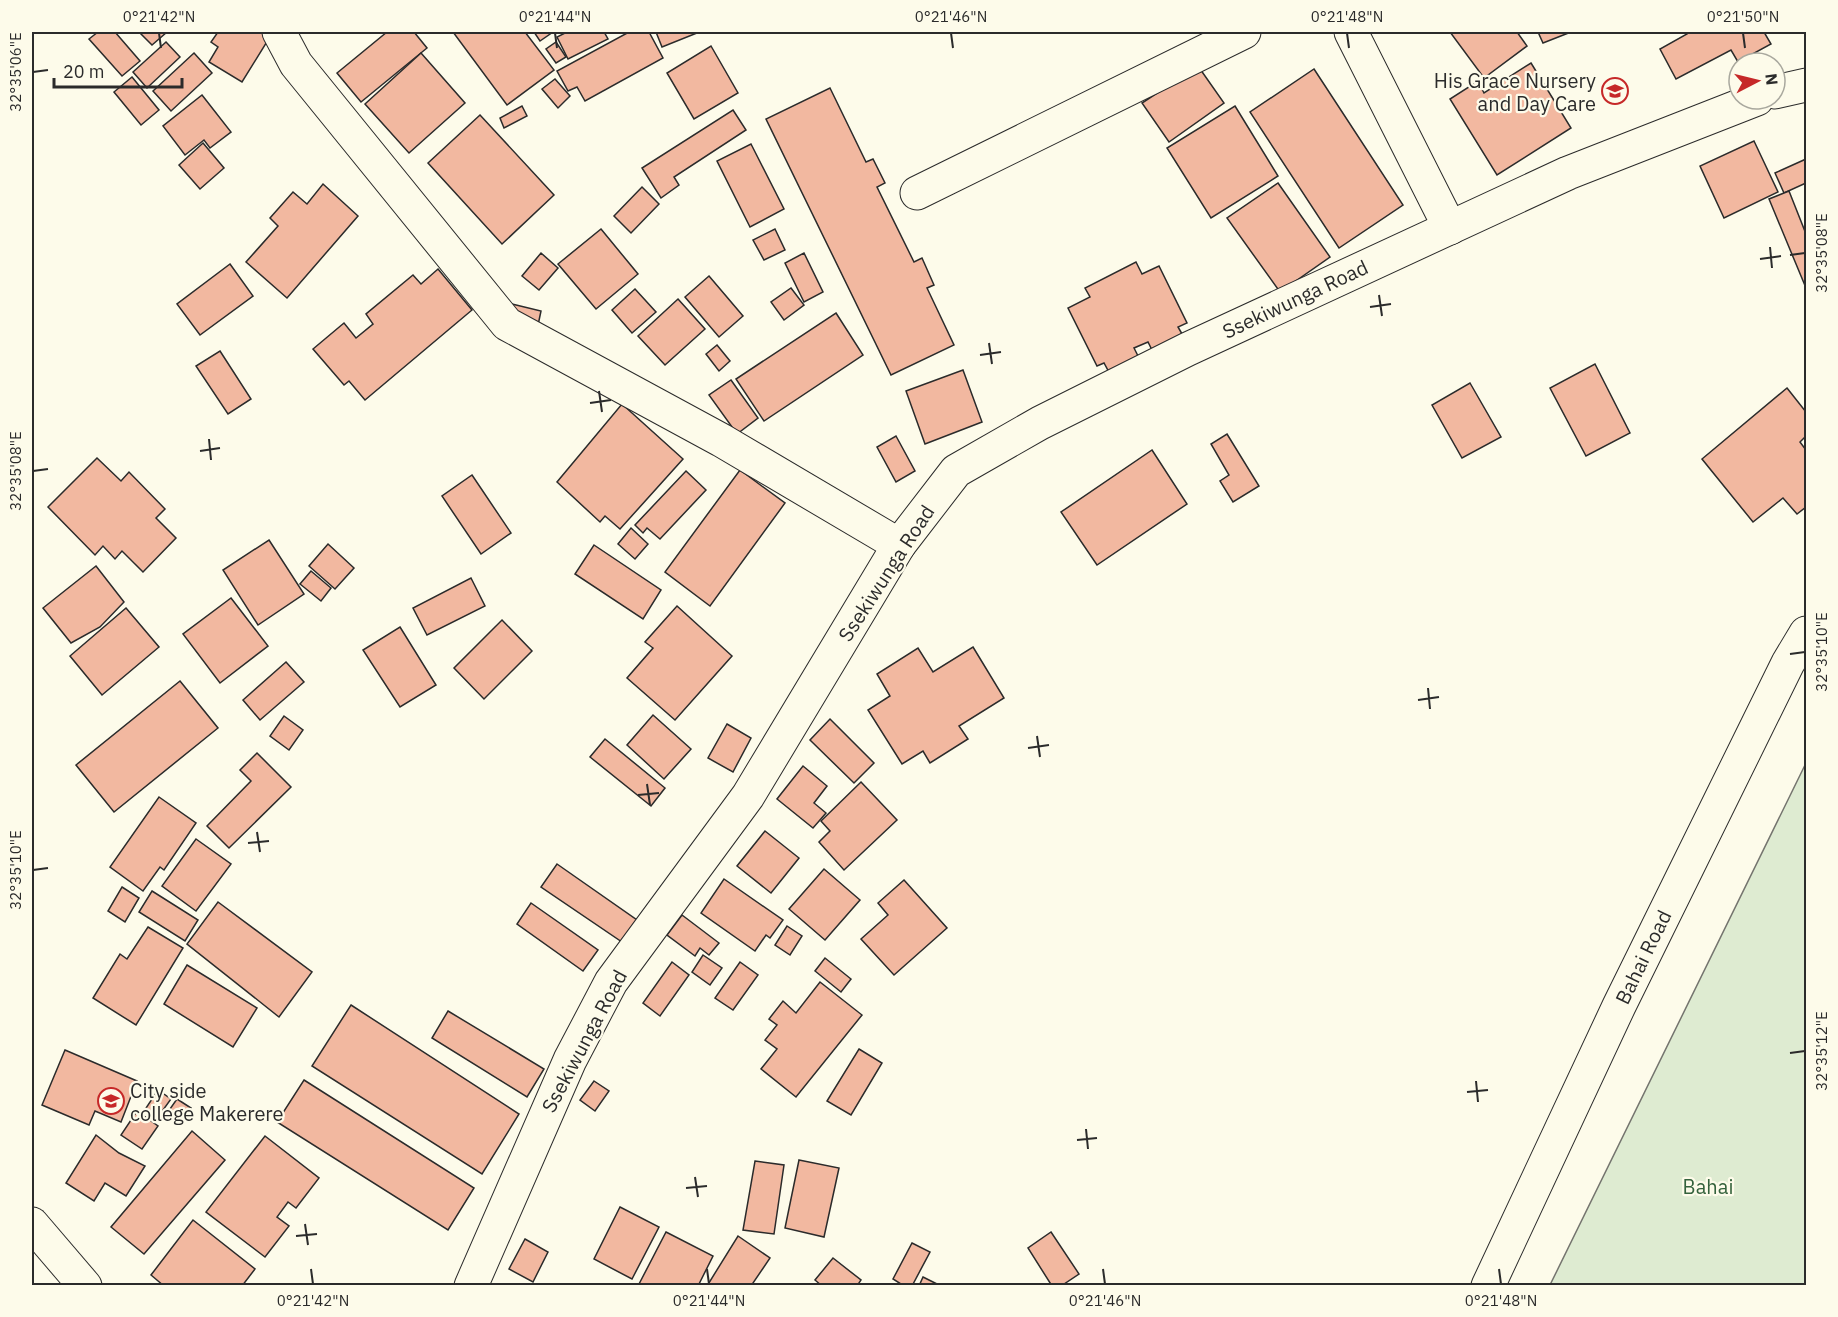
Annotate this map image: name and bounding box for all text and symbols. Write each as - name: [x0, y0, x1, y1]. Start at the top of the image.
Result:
- text: 0°21'42"N: [123, 7, 195, 26]
- text: 0°21'44"N: [519, 7, 591, 26]
- text: 0°21'46"N: [915, 7, 987, 26]
- text: 0°21'48"N: [1311, 7, 1383, 26]
- text: 0°21'50"N: [1707, 7, 1779, 26]
- text: 32°35'06"E: [6, 32, 25, 112]
- scale bar: [54, 51, 182, 89]
- north arrow: [1727, 51, 1787, 111]
- text: 20 m: [63, 60, 105, 83]
- place label: His Grace Nursery and Day Care: [1434, 67, 1596, 117]
- text: N: [1761, 72, 1783, 86]
- school or university icon: His Grace Nursery and Day Care: [1600, 76, 1630, 106]
- text: 32°35'08"E: [1812, 213, 1831, 293]
- street label: Ssekiwunga Road: [1218, 253, 1372, 345]
- text: 32°35'08"E: [6, 431, 25, 511]
- street label: Ssekiwunga Road: [832, 499, 940, 647]
- text: 32°35'10"E: [1812, 612, 1831, 692]
- text: 32°35'10"E: [6, 830, 25, 910]
- street label: Bahai Road: [1609, 905, 1677, 1009]
- street label: Ssekiwunga Road: [535, 965, 633, 1117]
- text: 32°35'12"E: [1812, 1011, 1831, 1091]
- place label: City side college Makerere: [130, 1077, 284, 1127]
- school or university icon: City side college Makerere: [96, 1086, 126, 1116]
- park label: Bahai: [1683, 1173, 1733, 1200]
- text: 0°21'42"N: [277, 1291, 349, 1310]
- text: 0°21'44"N: [673, 1291, 745, 1310]
- text: 0°21'46"N: [1069, 1291, 1141, 1310]
- text: 0°21'48"N: [1465, 1291, 1537, 1310]

